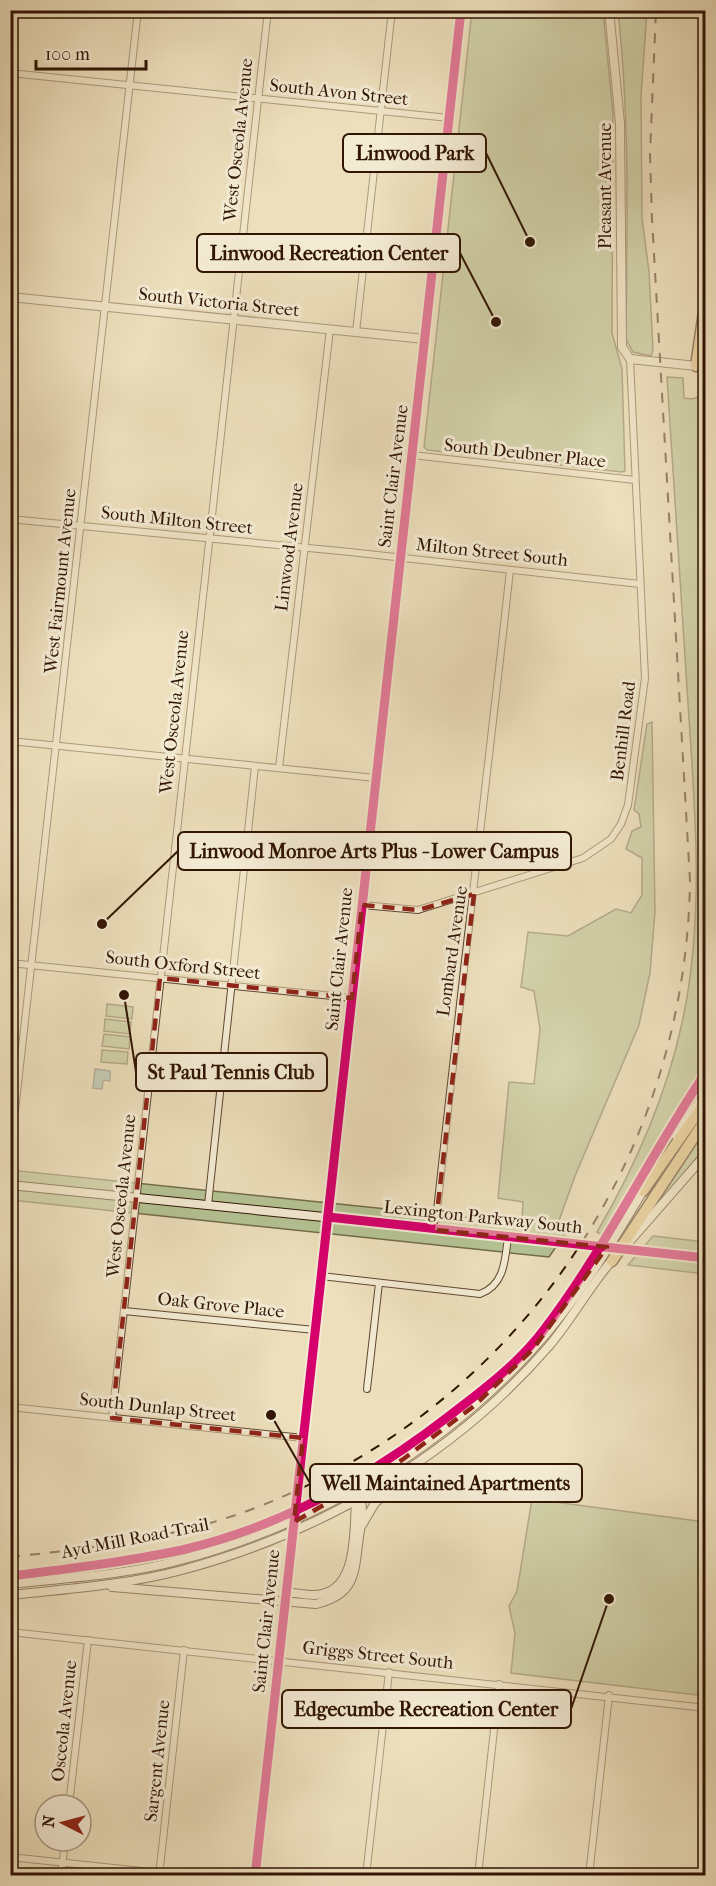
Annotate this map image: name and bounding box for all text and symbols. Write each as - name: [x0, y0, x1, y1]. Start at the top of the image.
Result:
- scale bar: [36, 33, 146, 71]
- text: 100 m: [45, 44, 90, 65]
- street label: West Osceola Avenue: [219, 57, 258, 224]
- street label: South Avon Street: [268, 75, 410, 110]
- street label: Pleasant Avenue: [595, 123, 616, 249]
- callout: Linwood Park: [343, 134, 486, 172]
- text: Linwood Park: [356, 142, 475, 165]
- callout: Linwood Recreation Center: [197, 234, 460, 272]
- text: Linwood Recreation Center: [210, 242, 449, 265]
- street label: South Victoria Street: [137, 284, 301, 321]
- street label: Saint Clair Avenue: [374, 403, 413, 549]
- street label: South Deubner Place: [443, 435, 607, 472]
- street label: Linwood Avenue: [271, 482, 308, 612]
- street label: West Fairmount Avenue: [40, 487, 81, 676]
- street label: South Milton Street: [100, 502, 255, 539]
- street label: Milton Street South: [415, 534, 569, 571]
- street label: West Osceola Avenue: [155, 629, 194, 796]
- street label: Benhill Road: [607, 680, 640, 782]
- callout: Linwood Monroe Arts Plus - Lower Campus: [178, 832, 571, 870]
- text: Linwood Monroe Arts Plus - Lower Campus: [189, 840, 559, 863]
- street label: Lombard Avenue: [433, 884, 472, 1018]
- street label: Saint Clair Avenue: [322, 886, 357, 1032]
- street label: South Oxford Street: [104, 947, 262, 984]
- callout: St Paul Tennis Club: [136, 1053, 327, 1091]
- text: St Paul Tennis Club: [147, 1061, 315, 1084]
- street label: West Osceola Avenue: [102, 1113, 141, 1280]
- street label: Lexington Parkway South: [382, 1197, 583, 1238]
- street label: Oak Grove Place: [157, 1288, 285, 1323]
- street label: South Dunlap Street: [78, 1389, 238, 1426]
- callout: Well Maintained Apartments: [310, 1464, 582, 1502]
- text: Well Maintained Apartments: [321, 1472, 571, 1495]
- street label: Ayd Mill Road Trail: [58, 1514, 211, 1563]
- street label: Saint Clair Avenue: [249, 1548, 284, 1694]
- street label: Griggs Street South: [301, 1637, 454, 1674]
- street label: Osceola Avenue: [48, 1659, 81, 1783]
- callout: Edgecumbe Recreation Center: [282, 1690, 571, 1728]
- text: Edgecumbe Recreation Center: [294, 1698, 559, 1721]
- street label: Sargent Avenue: [141, 1699, 174, 1823]
- north arrow: [33, 1793, 93, 1853]
- text: N: [38, 1814, 59, 1829]

